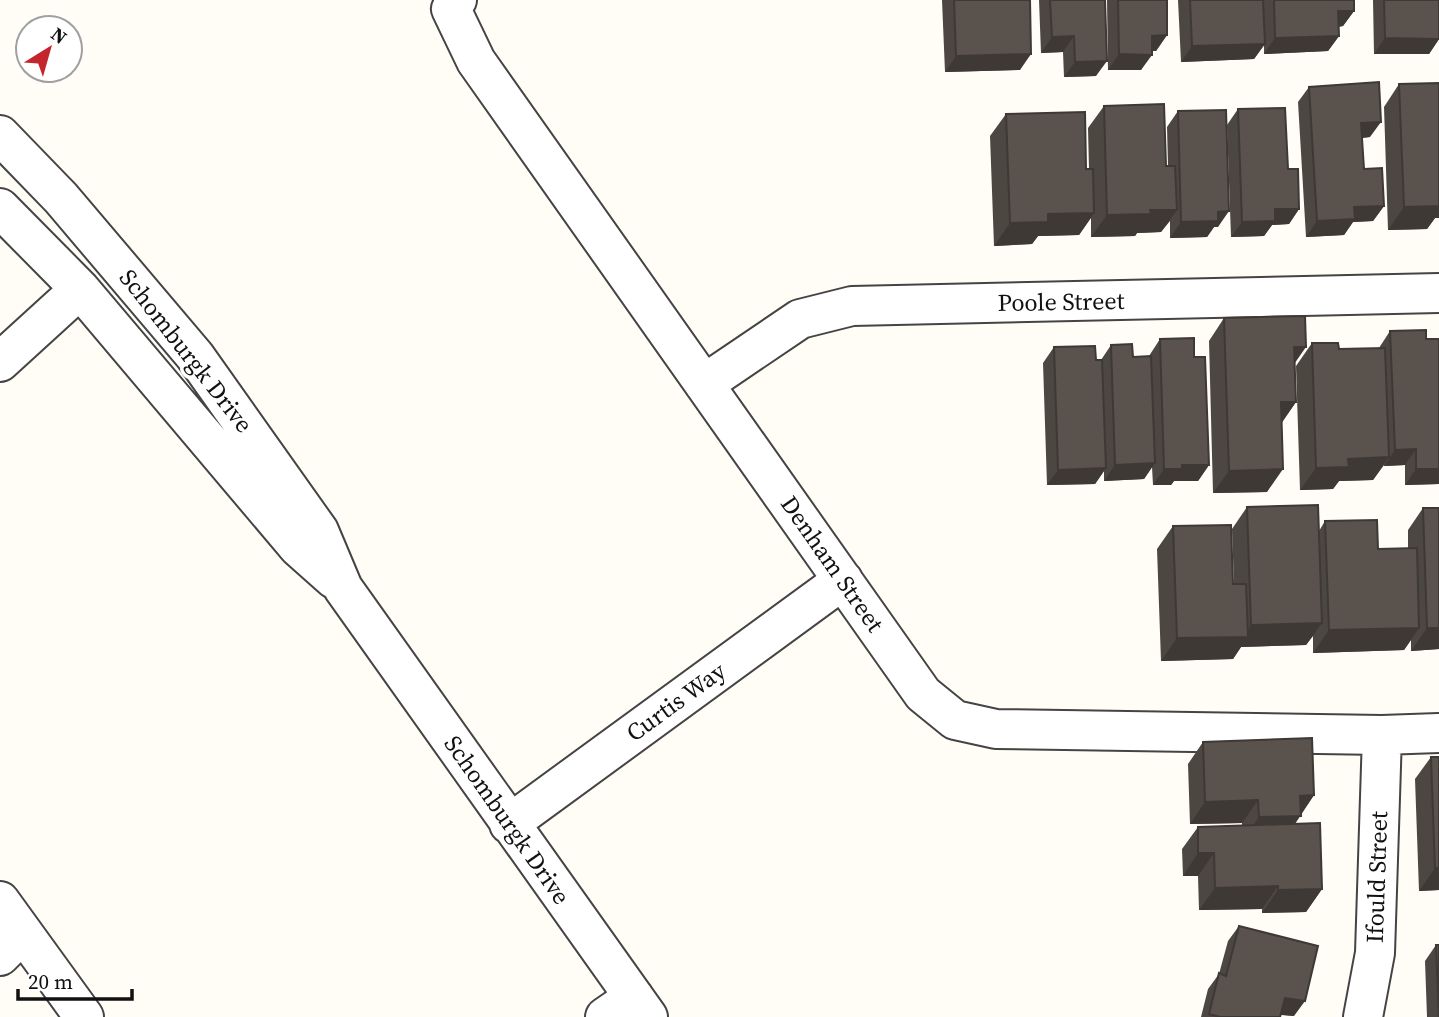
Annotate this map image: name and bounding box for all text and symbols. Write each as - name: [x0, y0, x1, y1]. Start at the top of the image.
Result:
- north arrow: [14, 14, 84, 84]
- text: N: [46, 21, 73, 50]
- street label: Schomburgk Drive: [112, 262, 261, 439]
- street label: Poole Street: [997, 284, 1125, 319]
- street label: Denham Street: [773, 489, 892, 639]
- street label: Curtis Way: [619, 654, 733, 749]
- street label: Schomburgk Drive: [437, 729, 578, 911]
- street label: Ifould Street: [1358, 810, 1395, 943]
- scale bar: [18, 958, 131, 1002]
- text: 20 m: [28, 967, 73, 996]

